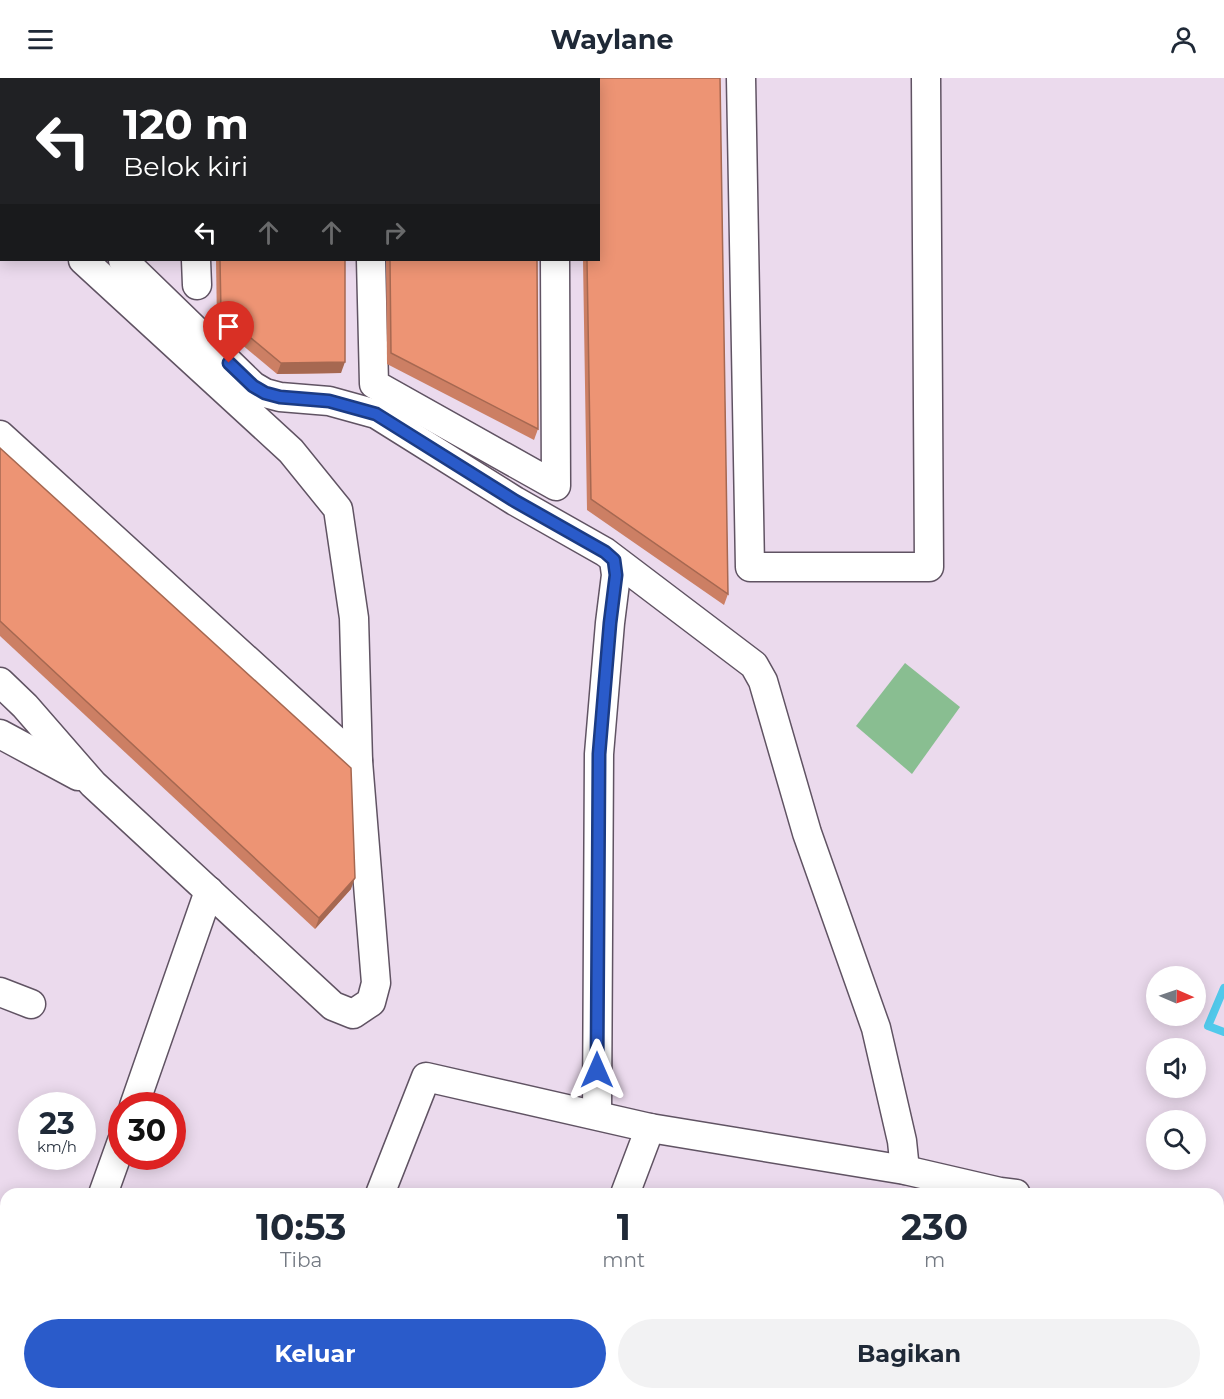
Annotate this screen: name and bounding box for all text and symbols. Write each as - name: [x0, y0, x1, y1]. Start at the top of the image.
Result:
- icon: menu: [24, 23, 57, 56]
- text: Waylane: [550, 23, 674, 56]
- icon: person: [1167, 23, 1200, 56]
- text: 120 m: [123, 98, 249, 150]
- icon: left: [24, 102, 102, 180]
- text: Belok kiri: [123, 150, 248, 183]
- icon: left: [189, 216, 222, 249]
- icon: ahead: [252, 216, 285, 249]
- icon: ahead: [315, 216, 348, 249]
- icon: right: [378, 216, 411, 249]
- pin: [203, 301, 254, 363]
- icon: arrive: [212, 310, 245, 343]
- north arrow: [1146, 966, 1206, 1026]
- map controls: [1146, 966, 1206, 1170]
- position arrow: [565, 1038, 629, 1102]
- button: sound: [1146, 1038, 1206, 1098]
- speed limit sign: 30: [108, 1092, 186, 1170]
- text: 23: [39, 1105, 75, 1142]
- button: search: [1146, 1110, 1206, 1170]
- text: km/h: [37, 1137, 77, 1156]
- text: 10:53: [256, 1205, 346, 1249]
- text: 1: [617, 1205, 631, 1249]
- text: 230: [901, 1205, 968, 1249]
- text: Tiba: [280, 1248, 322, 1272]
- text: mnt: [602, 1248, 645, 1272]
- text: m: [924, 1248, 945, 1272]
- button: Keluar: [24, 1319, 606, 1388]
- button: Bagikan: [618, 1319, 1200, 1388]

